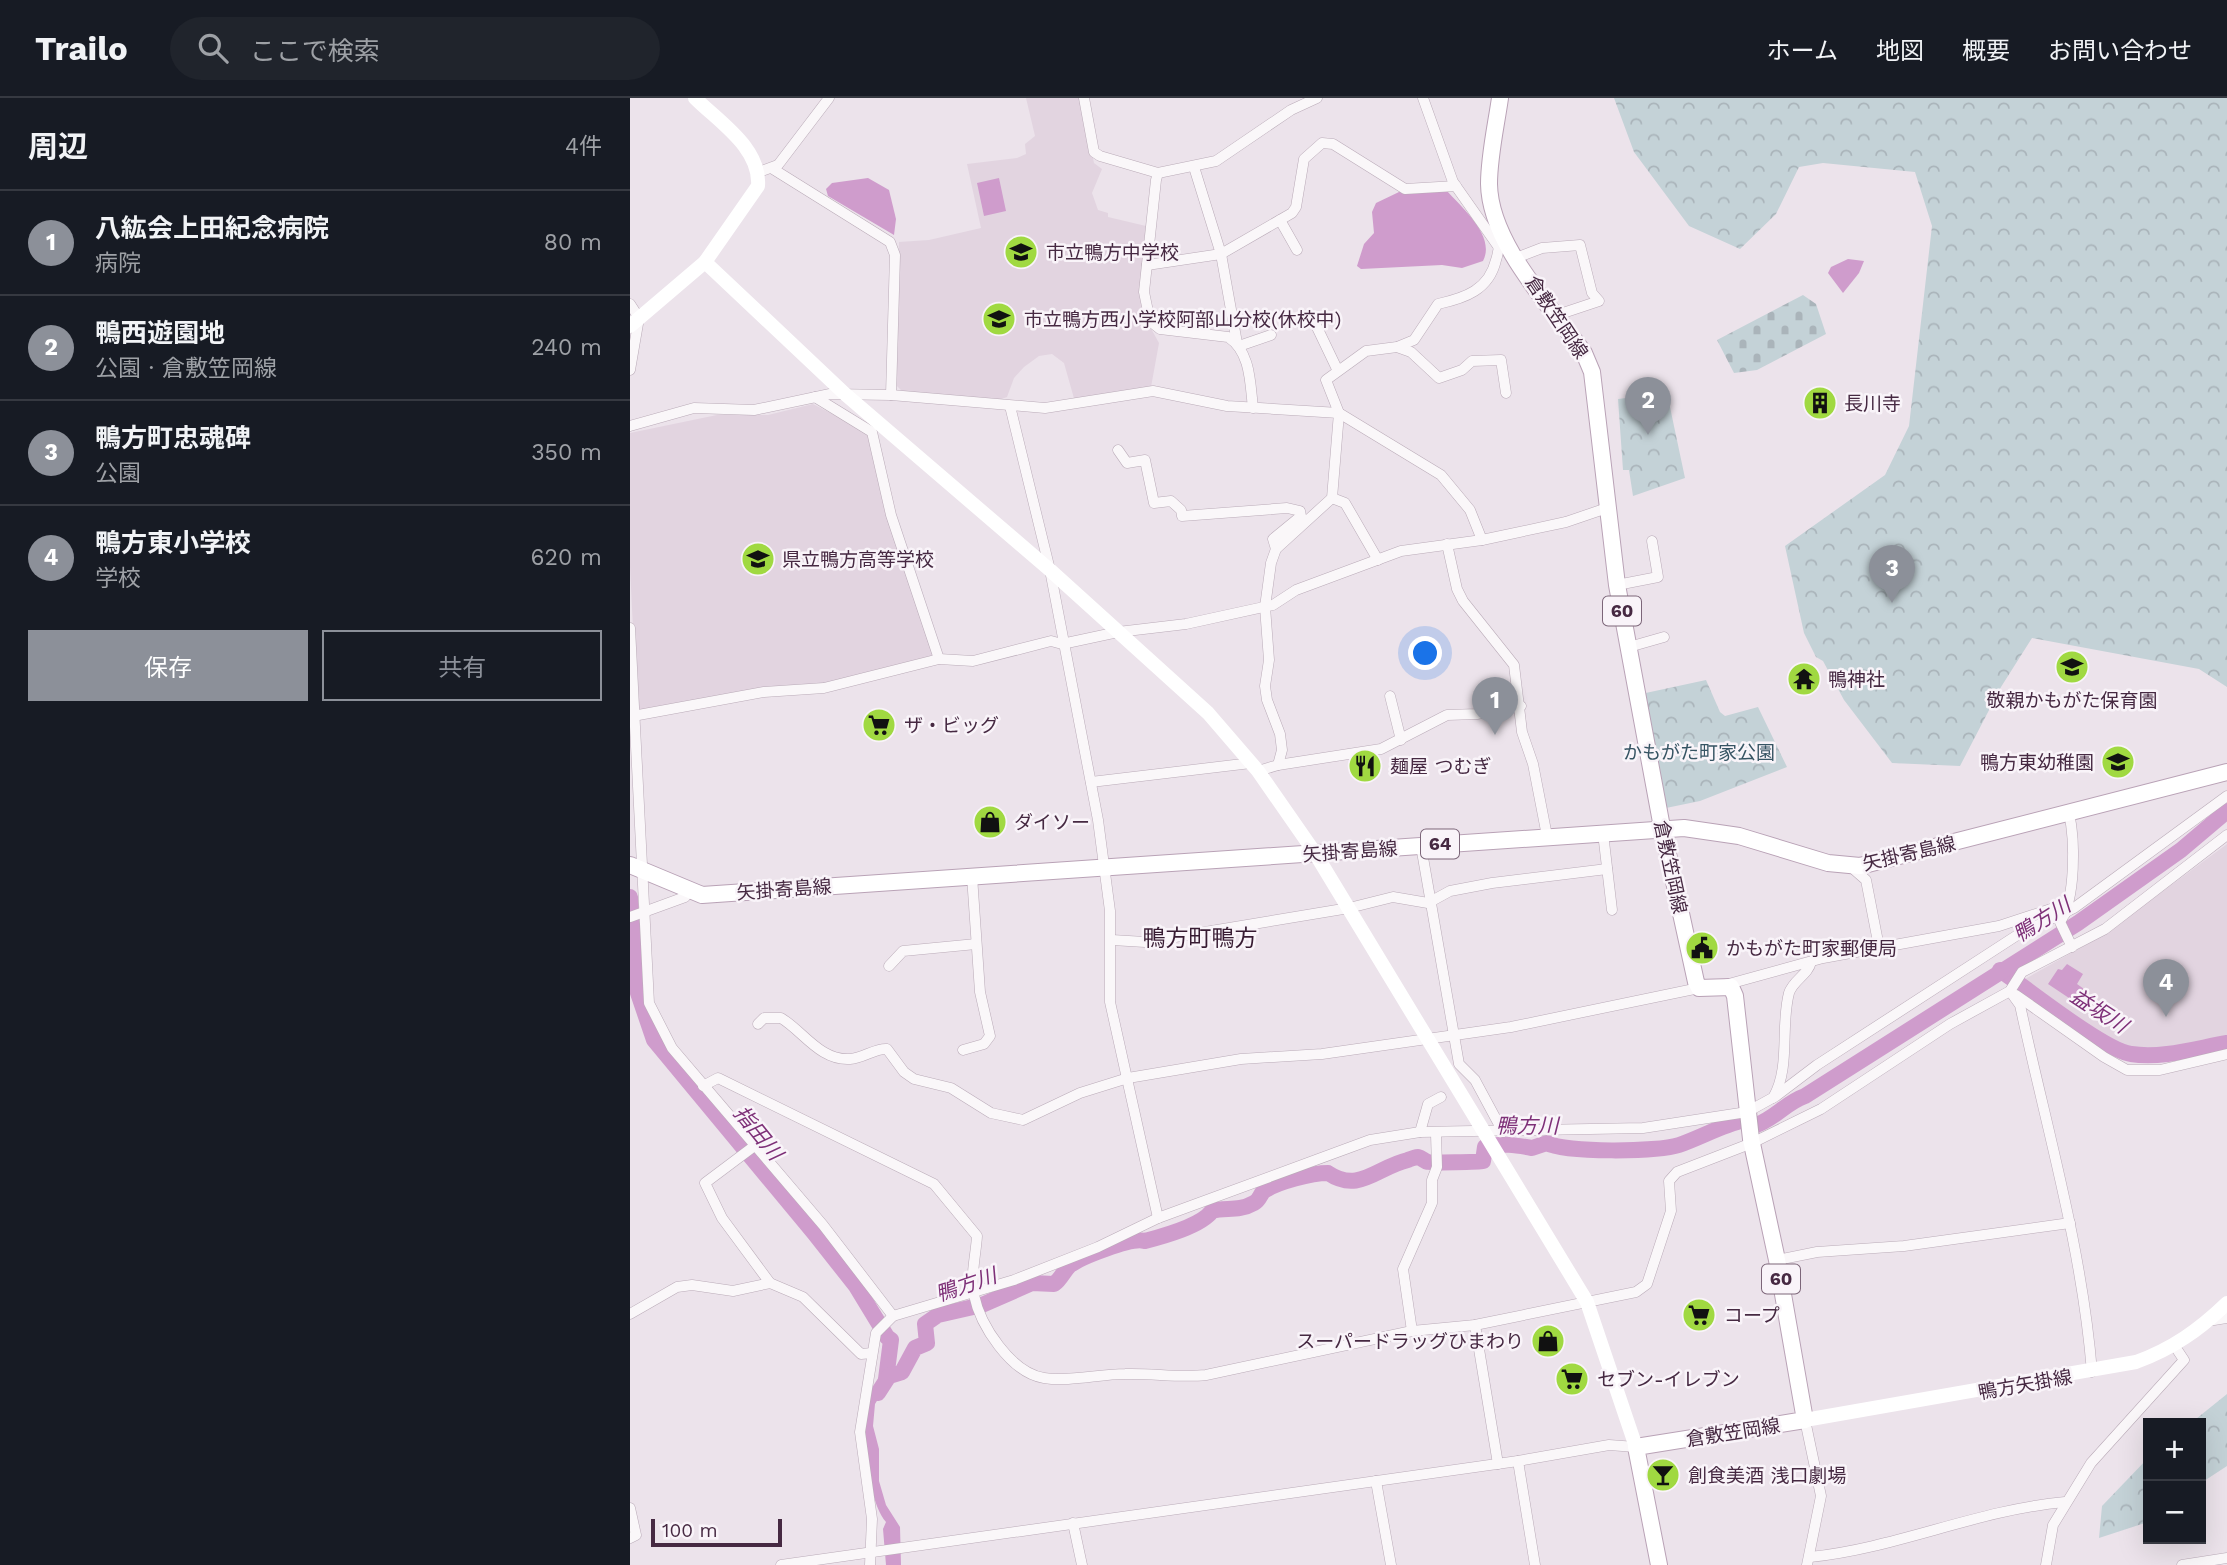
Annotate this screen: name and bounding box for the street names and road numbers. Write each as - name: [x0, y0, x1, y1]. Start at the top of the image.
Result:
- street label: 倉敷笠岡線: [1520, 271, 1593, 363]
- road number: 60: [1603, 597, 1641, 626]
- street label: 倉敷笠岡線: [1649, 818, 1692, 916]
- road number: 64: [1421, 830, 1459, 858]
- street label: 矢掛寄島線: [1860, 832, 1958, 875]
- street label: 矢掛寄島線: [1302, 837, 1398, 866]
- street label: 矢掛寄島線: [736, 875, 832, 904]
- road number: 60: [1762, 1264, 1800, 1294]
- street label: 鴨方矢掛線: [1976, 1365, 2074, 1404]
- street label: 倉敷笠岡線: [1684, 1414, 1782, 1451]

